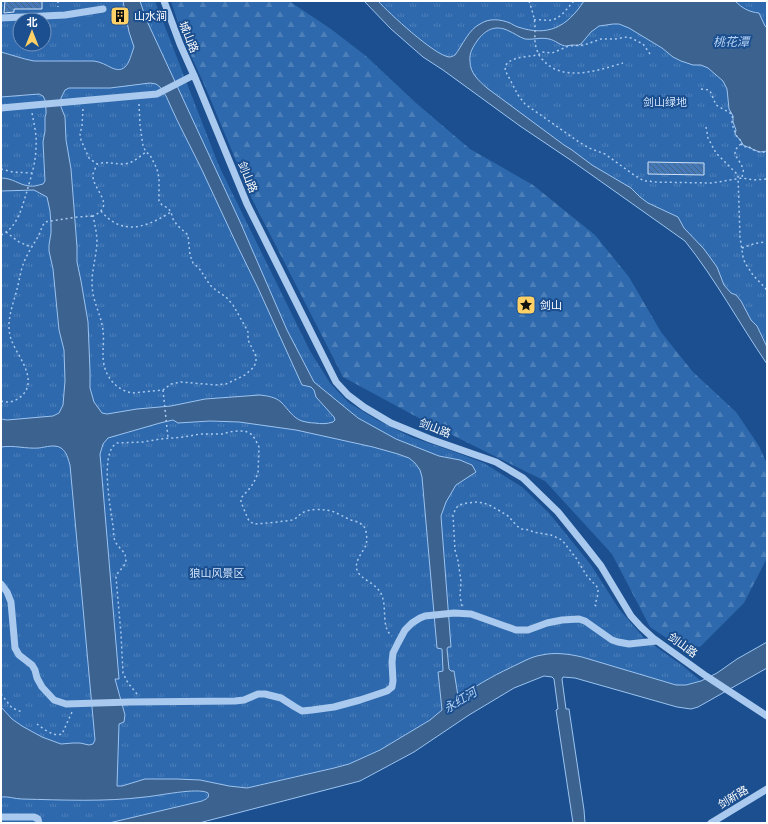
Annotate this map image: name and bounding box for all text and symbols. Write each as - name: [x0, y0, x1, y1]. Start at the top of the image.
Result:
- building icon: 山水涧: [109, 5, 131, 27]
- place label: 山水涧: [134, 9, 167, 23]
- north arrow: [12, 12, 52, 52]
- text: 北: [27, 15, 38, 29]
- street label: 城山路: [176, 19, 202, 55]
- water label: 桃花潭: [713, 34, 751, 49]
- park label: 剑山绿地: [643, 95, 687, 109]
- street label: 剑山路: [235, 159, 261, 195]
- place icon: 剑山: [515, 294, 537, 316]
- place label: 剑山: [540, 298, 562, 312]
- street label: 剑山路: [417, 416, 453, 440]
- park label: 狼山风景区: [190, 566, 245, 580]
- street label: 剑山路: [666, 630, 700, 660]
- water label: 永红河: [441, 683, 481, 716]
- street label: 剑新路: [715, 783, 751, 811]

